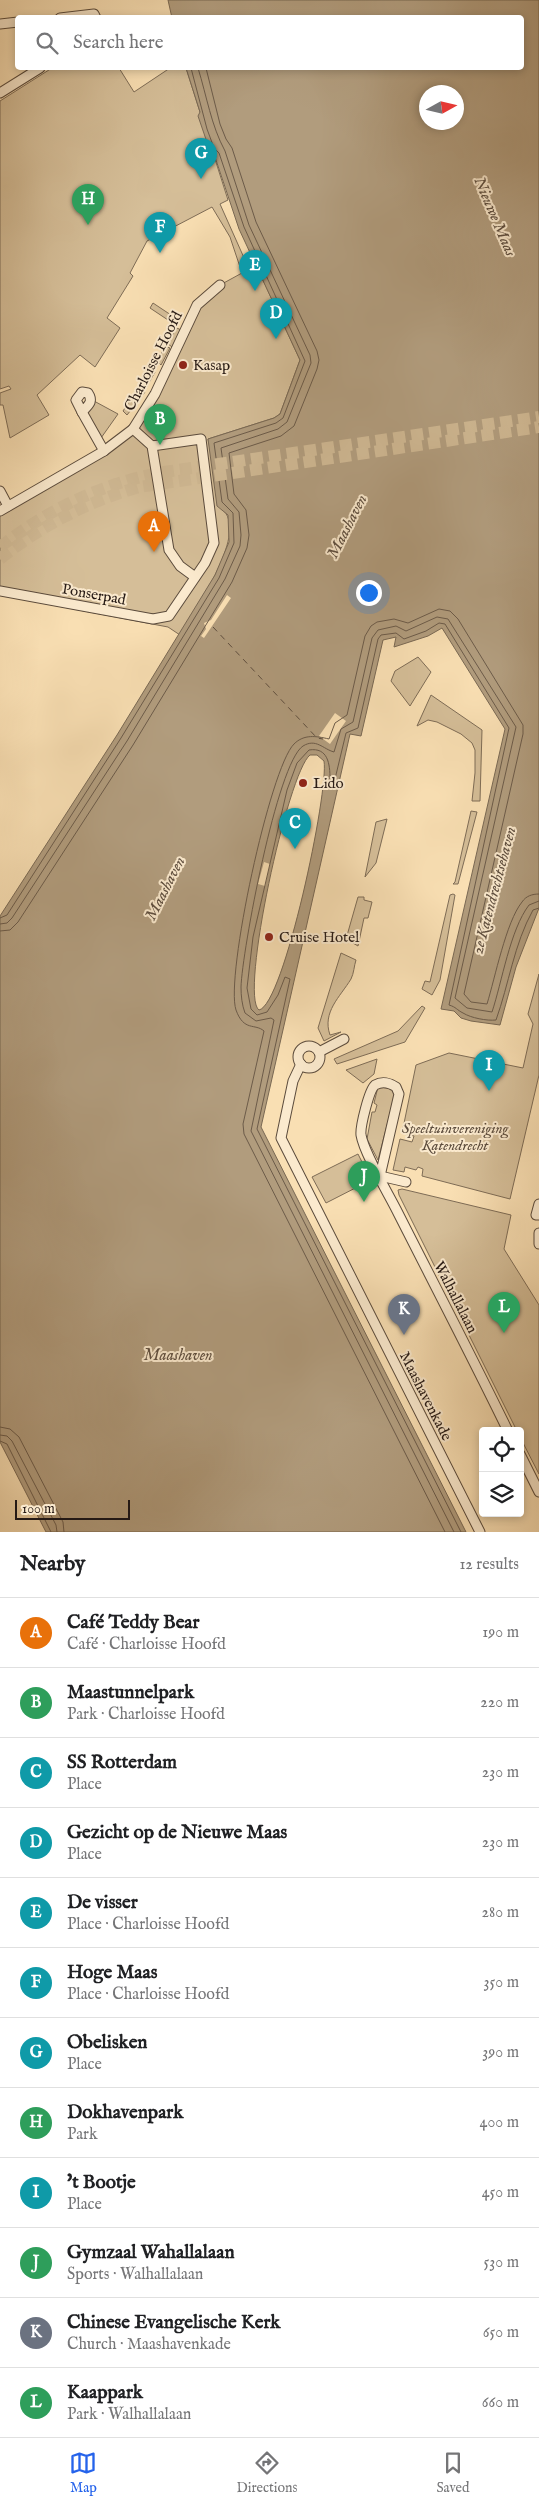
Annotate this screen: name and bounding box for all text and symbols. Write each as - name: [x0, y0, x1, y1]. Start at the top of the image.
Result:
- search box: [15, 15, 524, 70]
- icon: search: [33, 29, 61, 57]
- text: Search here: [73, 31, 164, 55]
- north arrow: [419, 85, 464, 130]
- pin: G: [185, 138, 217, 179]
- water label: Nieuwe Maas: [468, 174, 520, 260]
- pin: H: [72, 184, 104, 225]
- pin: F: [144, 212, 176, 253]
- pin: E: [239, 250, 271, 291]
- pin: D: [260, 298, 292, 339]
- street label: Charloisse Hoofd: [120, 307, 187, 414]
- place label: Kasap: [193, 356, 230, 375]
- marker: Kasap: [177, 359, 189, 371]
- pin: B: [144, 404, 176, 445]
- water label: Maashaven: [323, 492, 372, 562]
- pin: A: [138, 511, 170, 552]
- street label: Ponserpad: [60, 580, 128, 610]
- your location: [356, 580, 382, 606]
- place label: Lido: [313, 774, 344, 793]
- marker: Lido: [297, 777, 309, 789]
- pin: C: [279, 808, 311, 849]
- water label: 2e Katendrechtsehaven: [468, 825, 522, 956]
- water label: Maashaven: [141, 854, 190, 924]
- place label: Cruise Hotel: [279, 928, 360, 947]
- marker: Cruise Hotel: [263, 931, 275, 943]
- pin: I: [473, 1050, 505, 1091]
- park label: Speeltuinvereniging Katendrecht: [402, 1119, 509, 1155]
- pin: J: [348, 1161, 380, 1202]
- street label: Walhallalaan: [429, 1258, 482, 1336]
- pin: L: [488, 1292, 520, 1333]
- pin: K: [388, 1294, 420, 1335]
- water label: Maashaven: [143, 1346, 213, 1366]
- street label: Maashavenkade: [395, 1348, 456, 1444]
- map controls: [479, 1427, 524, 1517]
- button: locate: [479, 1427, 524, 1472]
- button: layers: [479, 1472, 524, 1517]
- scale bar: [15, 1497, 130, 1520]
- text: 100 m: [22, 1500, 55, 1518]
- text: Nearby: [20, 1551, 85, 1578]
- text: 12 results: [459, 1555, 519, 1575]
- text: Café Teddy Bear: [67, 1611, 200, 1635]
- text: A: [31, 1623, 41, 1643]
- text: 190 m: [482, 1623, 519, 1643]
- text: Café · Charloisse Hoofd: [67, 1635, 226, 1655]
- text: Maastunnelpark: [67, 1681, 194, 1705]
- text: B: [31, 1693, 41, 1713]
- text: 220 m: [480, 1693, 519, 1713]
- text: Park · Charloisse Hoofd: [67, 1705, 225, 1725]
- text: SS Rotterdam: [67, 1751, 177, 1775]
- text: C: [30, 1763, 42, 1783]
- text: 230 m: [482, 1763, 519, 1783]
- text: Place: [67, 1775, 102, 1795]
- text: Gezicht op de Nieuwe Maas: [67, 1821, 287, 1845]
- text: D: [30, 1833, 42, 1853]
- text: 230 m: [482, 1833, 519, 1853]
- text: Place: [67, 1845, 102, 1865]
- text: De visser: [67, 1891, 138, 1915]
- text: E: [30, 1903, 42, 1923]
- text: 280 m: [482, 1903, 519, 1923]
- text: Place · Charloisse Hoofd: [67, 1915, 229, 1935]
- text: Hoge Maas: [67, 1961, 157, 1985]
- text: F: [31, 1973, 41, 1993]
- text: 350 m: [484, 1973, 519, 1993]
- text: Place · Charloisse Hoofd: [67, 1985, 229, 2005]
- text: Obelisken: [67, 2031, 147, 2055]
- text: G: [30, 2043, 42, 2063]
- text: 390 m: [482, 2043, 519, 2063]
- text: Place: [67, 2055, 102, 2075]
- text: Dokhavenpark: [67, 2101, 183, 2125]
- text: H: [29, 2113, 43, 2133]
- text: 400 m: [480, 2113, 519, 2133]
- text: Park: [67, 2125, 97, 2145]
- text: 't Bootje: [67, 2171, 136, 2195]
- text: I: [33, 2183, 39, 2203]
- text: 450 m: [482, 2183, 519, 2203]
- text: Place: [67, 2195, 102, 2215]
- text: Gymzaal Wahallalaan: [67, 2241, 235, 2265]
- text: J: [33, 2253, 39, 2273]
- text: 530 m: [484, 2253, 519, 2273]
- text: Sports · Walhallalaan: [67, 2265, 203, 2285]
- text: Chinese Evangelische Kerk: [67, 2311, 281, 2335]
- text: K: [30, 2323, 42, 2343]
- text: 650 m: [483, 2323, 519, 2343]
- text: Church · Maashavenkade: [67, 2335, 231, 2355]
- text: Kaappark: [67, 2381, 143, 2405]
- text: L: [30, 2393, 42, 2413]
- text: 660 m: [482, 2393, 519, 2413]
- text: Park · Walhallalaan: [67, 2405, 191, 2425]
- tab: Map: [69, 2449, 97, 2497]
- tab: Directions: [236, 2449, 297, 2497]
- tab: Saved: [436, 2449, 469, 2497]

